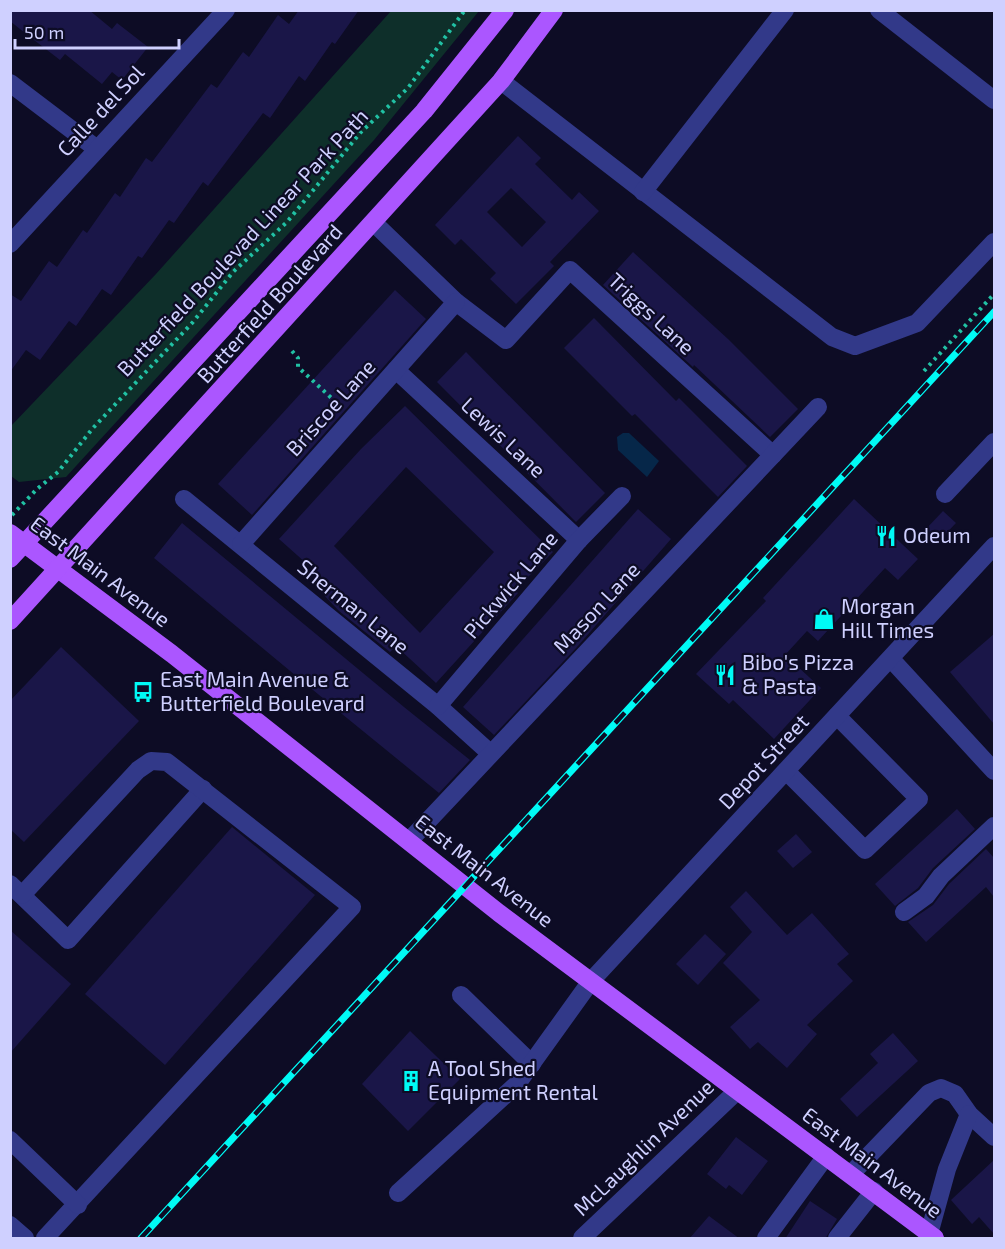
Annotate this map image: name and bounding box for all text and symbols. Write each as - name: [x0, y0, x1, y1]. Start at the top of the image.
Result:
- scale bar: [15, 12, 178, 50]
- text: 50 m: [24, 21, 64, 43]
- street label: Calle del Sol: [51, 59, 149, 161]
- street label: Butterfield Boulevad Linear Park Path: [111, 103, 373, 381]
- street label: Butterfield Boulevard: [191, 219, 347, 387]
- street label: Triggs Lane: [604, 267, 700, 359]
- street label: Briscoe Lane: [280, 354, 380, 460]
- street label: Lewis Lane: [457, 392, 551, 482]
- street label: East Main Avenue: [26, 510, 176, 632]
- place label: Odeum: [903, 522, 971, 547]
- restaurant icon: Odeum: [874, 524, 898, 548]
- street label: Pickwick Lane: [458, 525, 562, 643]
- street label: Sherman Lane: [293, 553, 415, 658]
- street label: Mason Lane: [547, 556, 644, 658]
- place label: Morgan Hill Times: [841, 593, 934, 642]
- shop icon: Morgan Hill Times: [812, 607, 836, 631]
- place label: Bibo's Pizza & Pasta: [742, 649, 854, 698]
- restaurant icon: Bibo's Pizza & Pasta: [713, 663, 737, 687]
- place label: East Main Avenue & Butterfield Boulevard: [160, 666, 365, 715]
- bus stop icon: East Main Avenue & Butterfield Boulevard: [131, 680, 155, 704]
- street label: Depot Street: [713, 708, 813, 814]
- street label: East Main Avenue: [411, 808, 559, 932]
- place label: A Tool Shed Equipment Rental: [428, 1055, 599, 1104]
- building icon: A Tool Shed Equipment Rental: [399, 1069, 423, 1093]
- street label: McLaughlin Avenue: [568, 1074, 718, 1220]
- street label: East Main Avenue: [798, 1101, 948, 1223]

